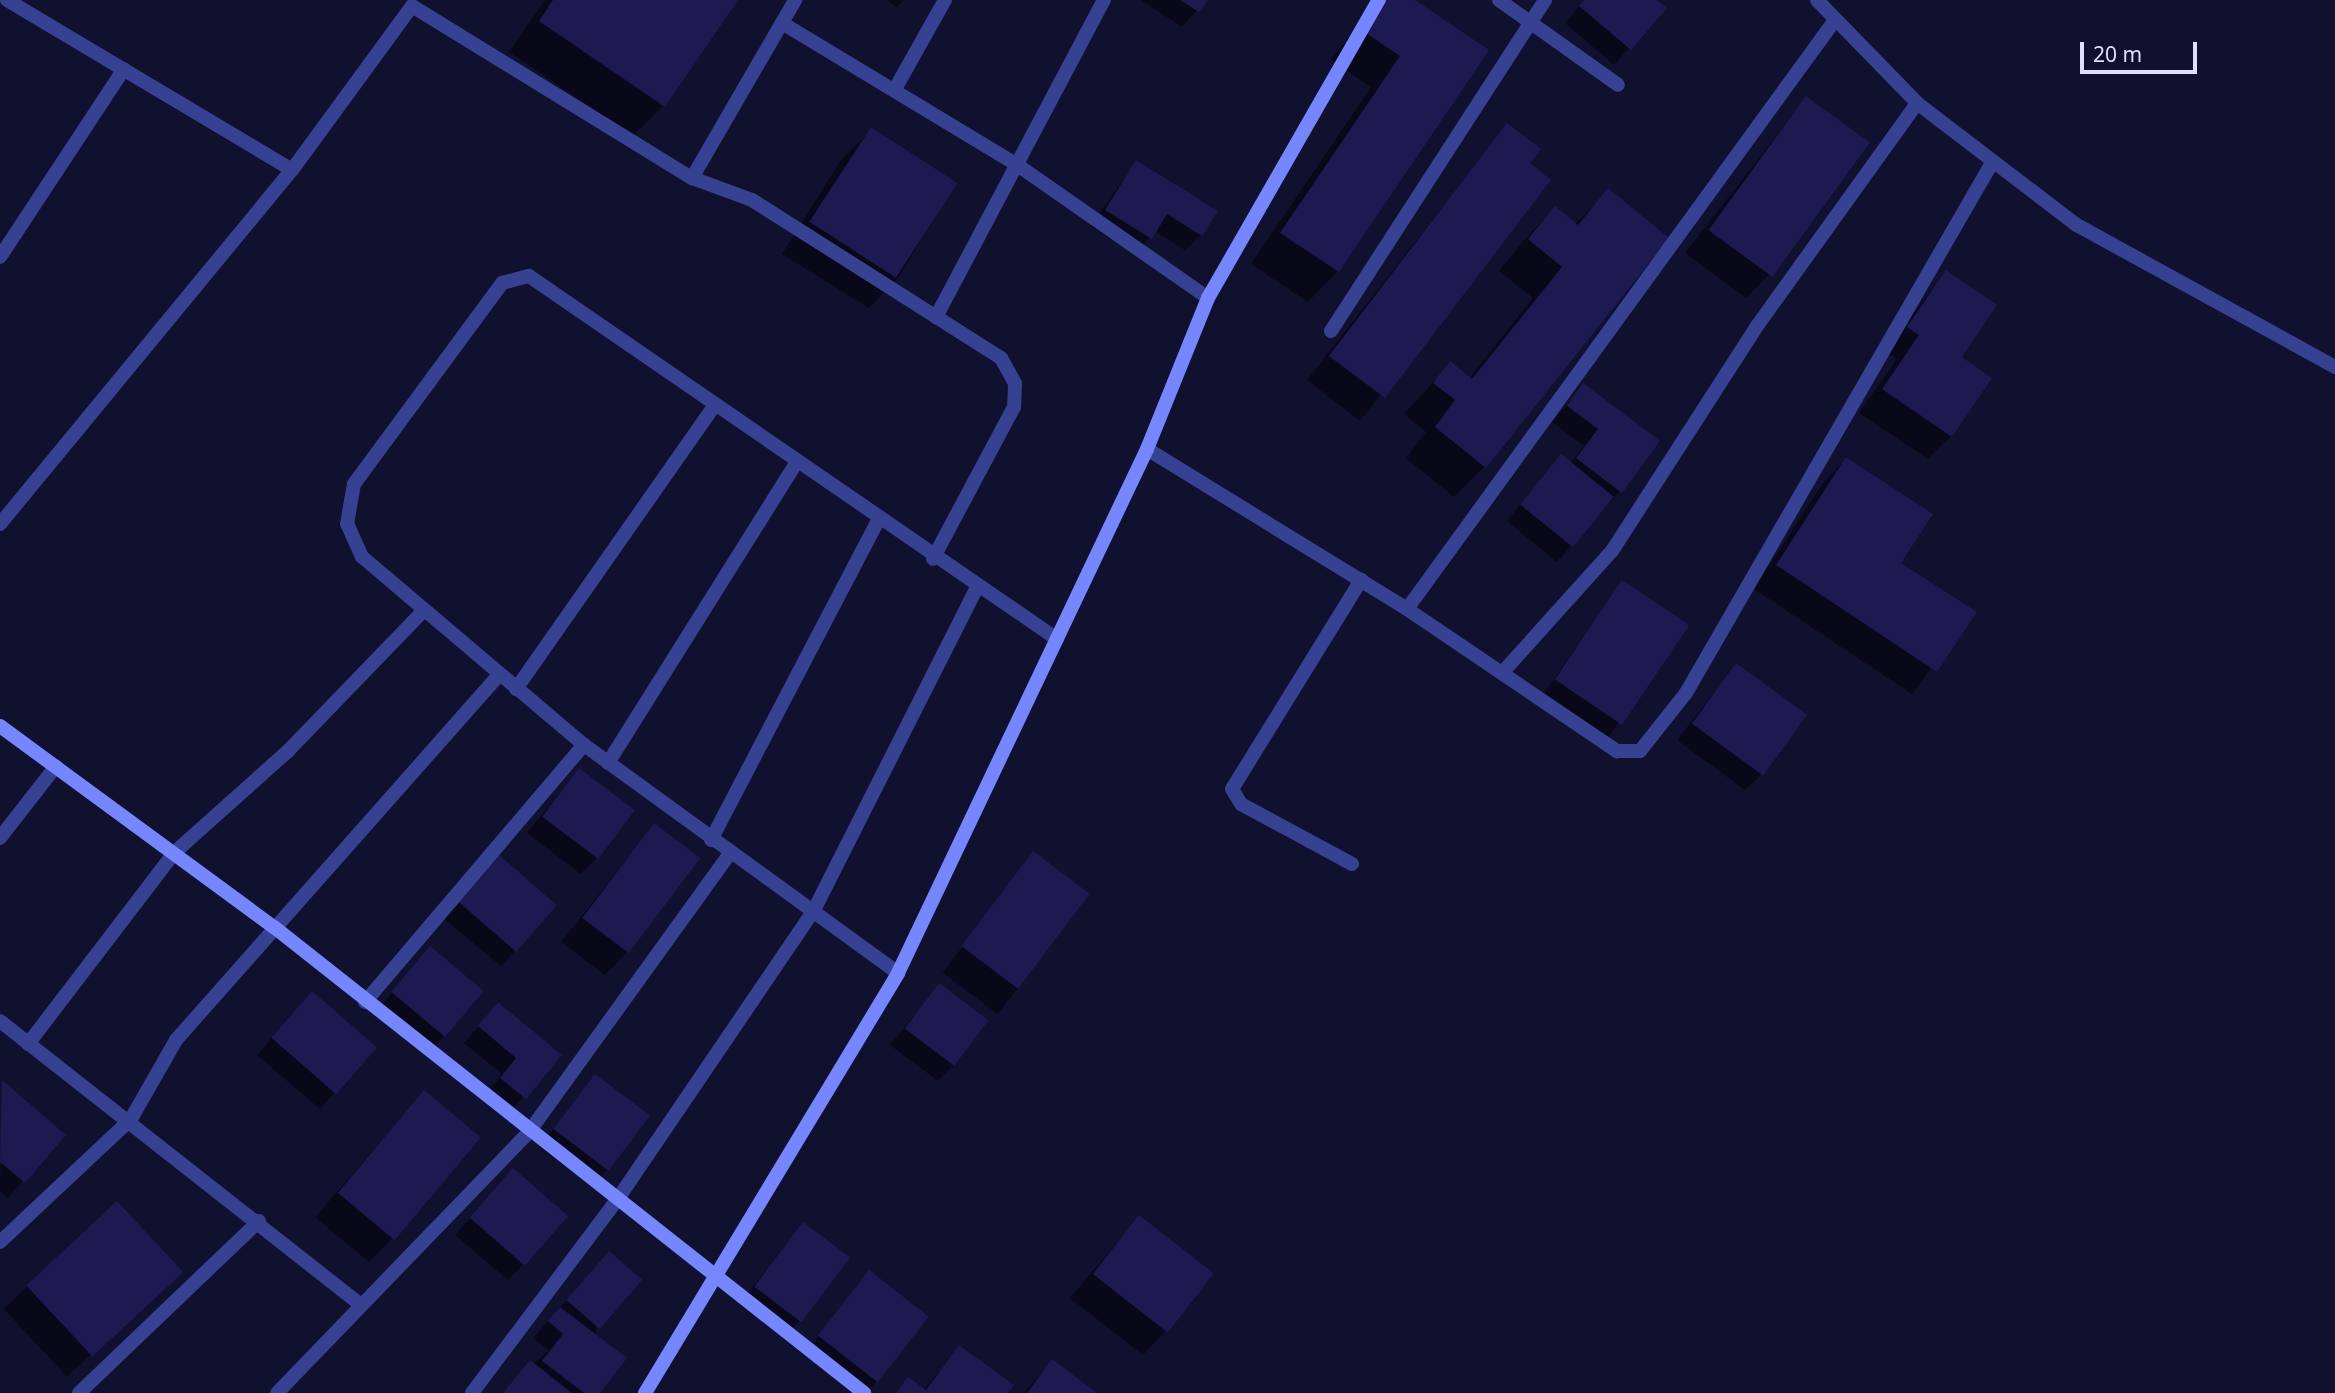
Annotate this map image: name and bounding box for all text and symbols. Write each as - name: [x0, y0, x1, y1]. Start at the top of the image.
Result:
- scale bar: [2083, 28, 2200, 72]
- text: 20 m: [2093, 40, 2142, 68]

